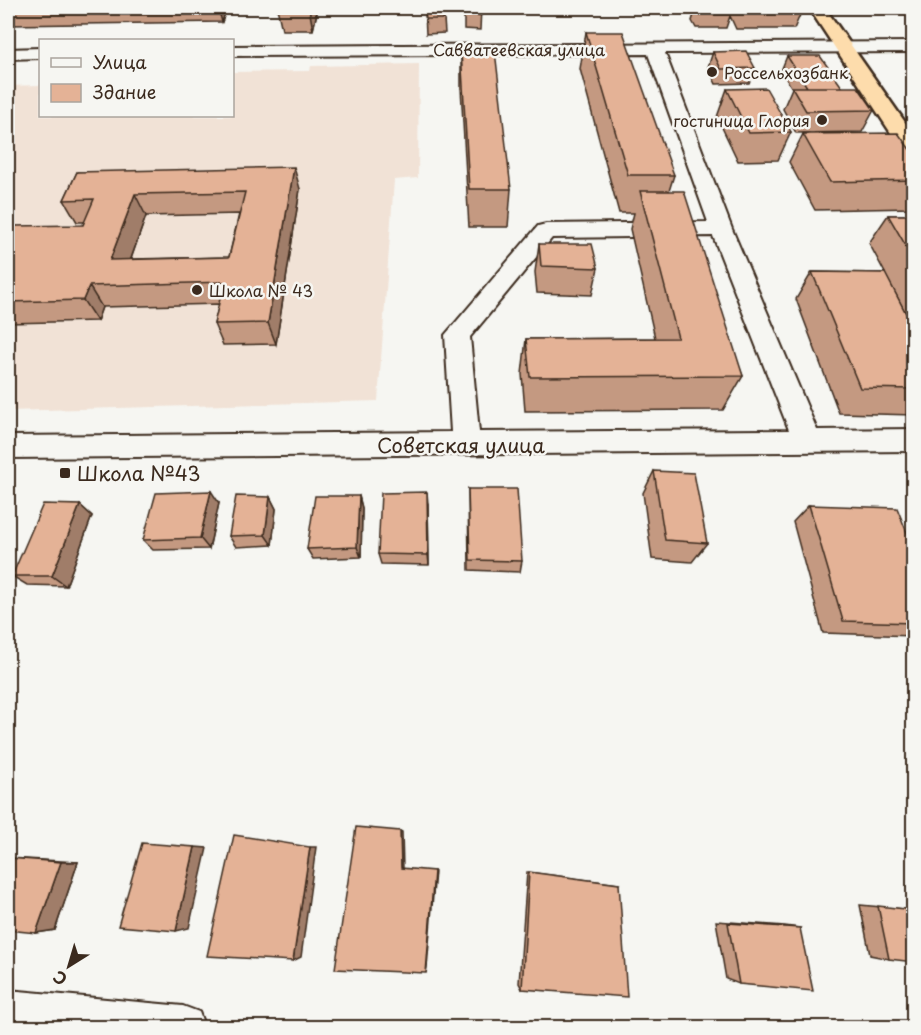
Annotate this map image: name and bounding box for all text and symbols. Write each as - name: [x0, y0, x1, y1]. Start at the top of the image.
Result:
- street label: Савватеевская улица: [433, 37, 605, 61]
- legend: [39, 39, 234, 117]
- text: Улица: [93, 48, 147, 75]
- place label: Россельхозбанк: [724, 60, 849, 84]
- marker: Россельхозбанк: [705, 65, 719, 79]
- text: Здание: [93, 78, 156, 105]
- place label: гостиница Глория: [673, 108, 810, 132]
- marker: гостиница Глория: [815, 113, 829, 127]
- place label: Школа № 43: [209, 278, 313, 302]
- marker: Школа № 43: [190, 283, 204, 297]
- street label: Советская улица: [377, 430, 545, 460]
- place label: Школа №43: [77, 458, 201, 488]
- marker: Школа №43: [58, 466, 72, 480]
- north arrow: [39, 936, 99, 996]
- text: С: [47, 966, 71, 992]

